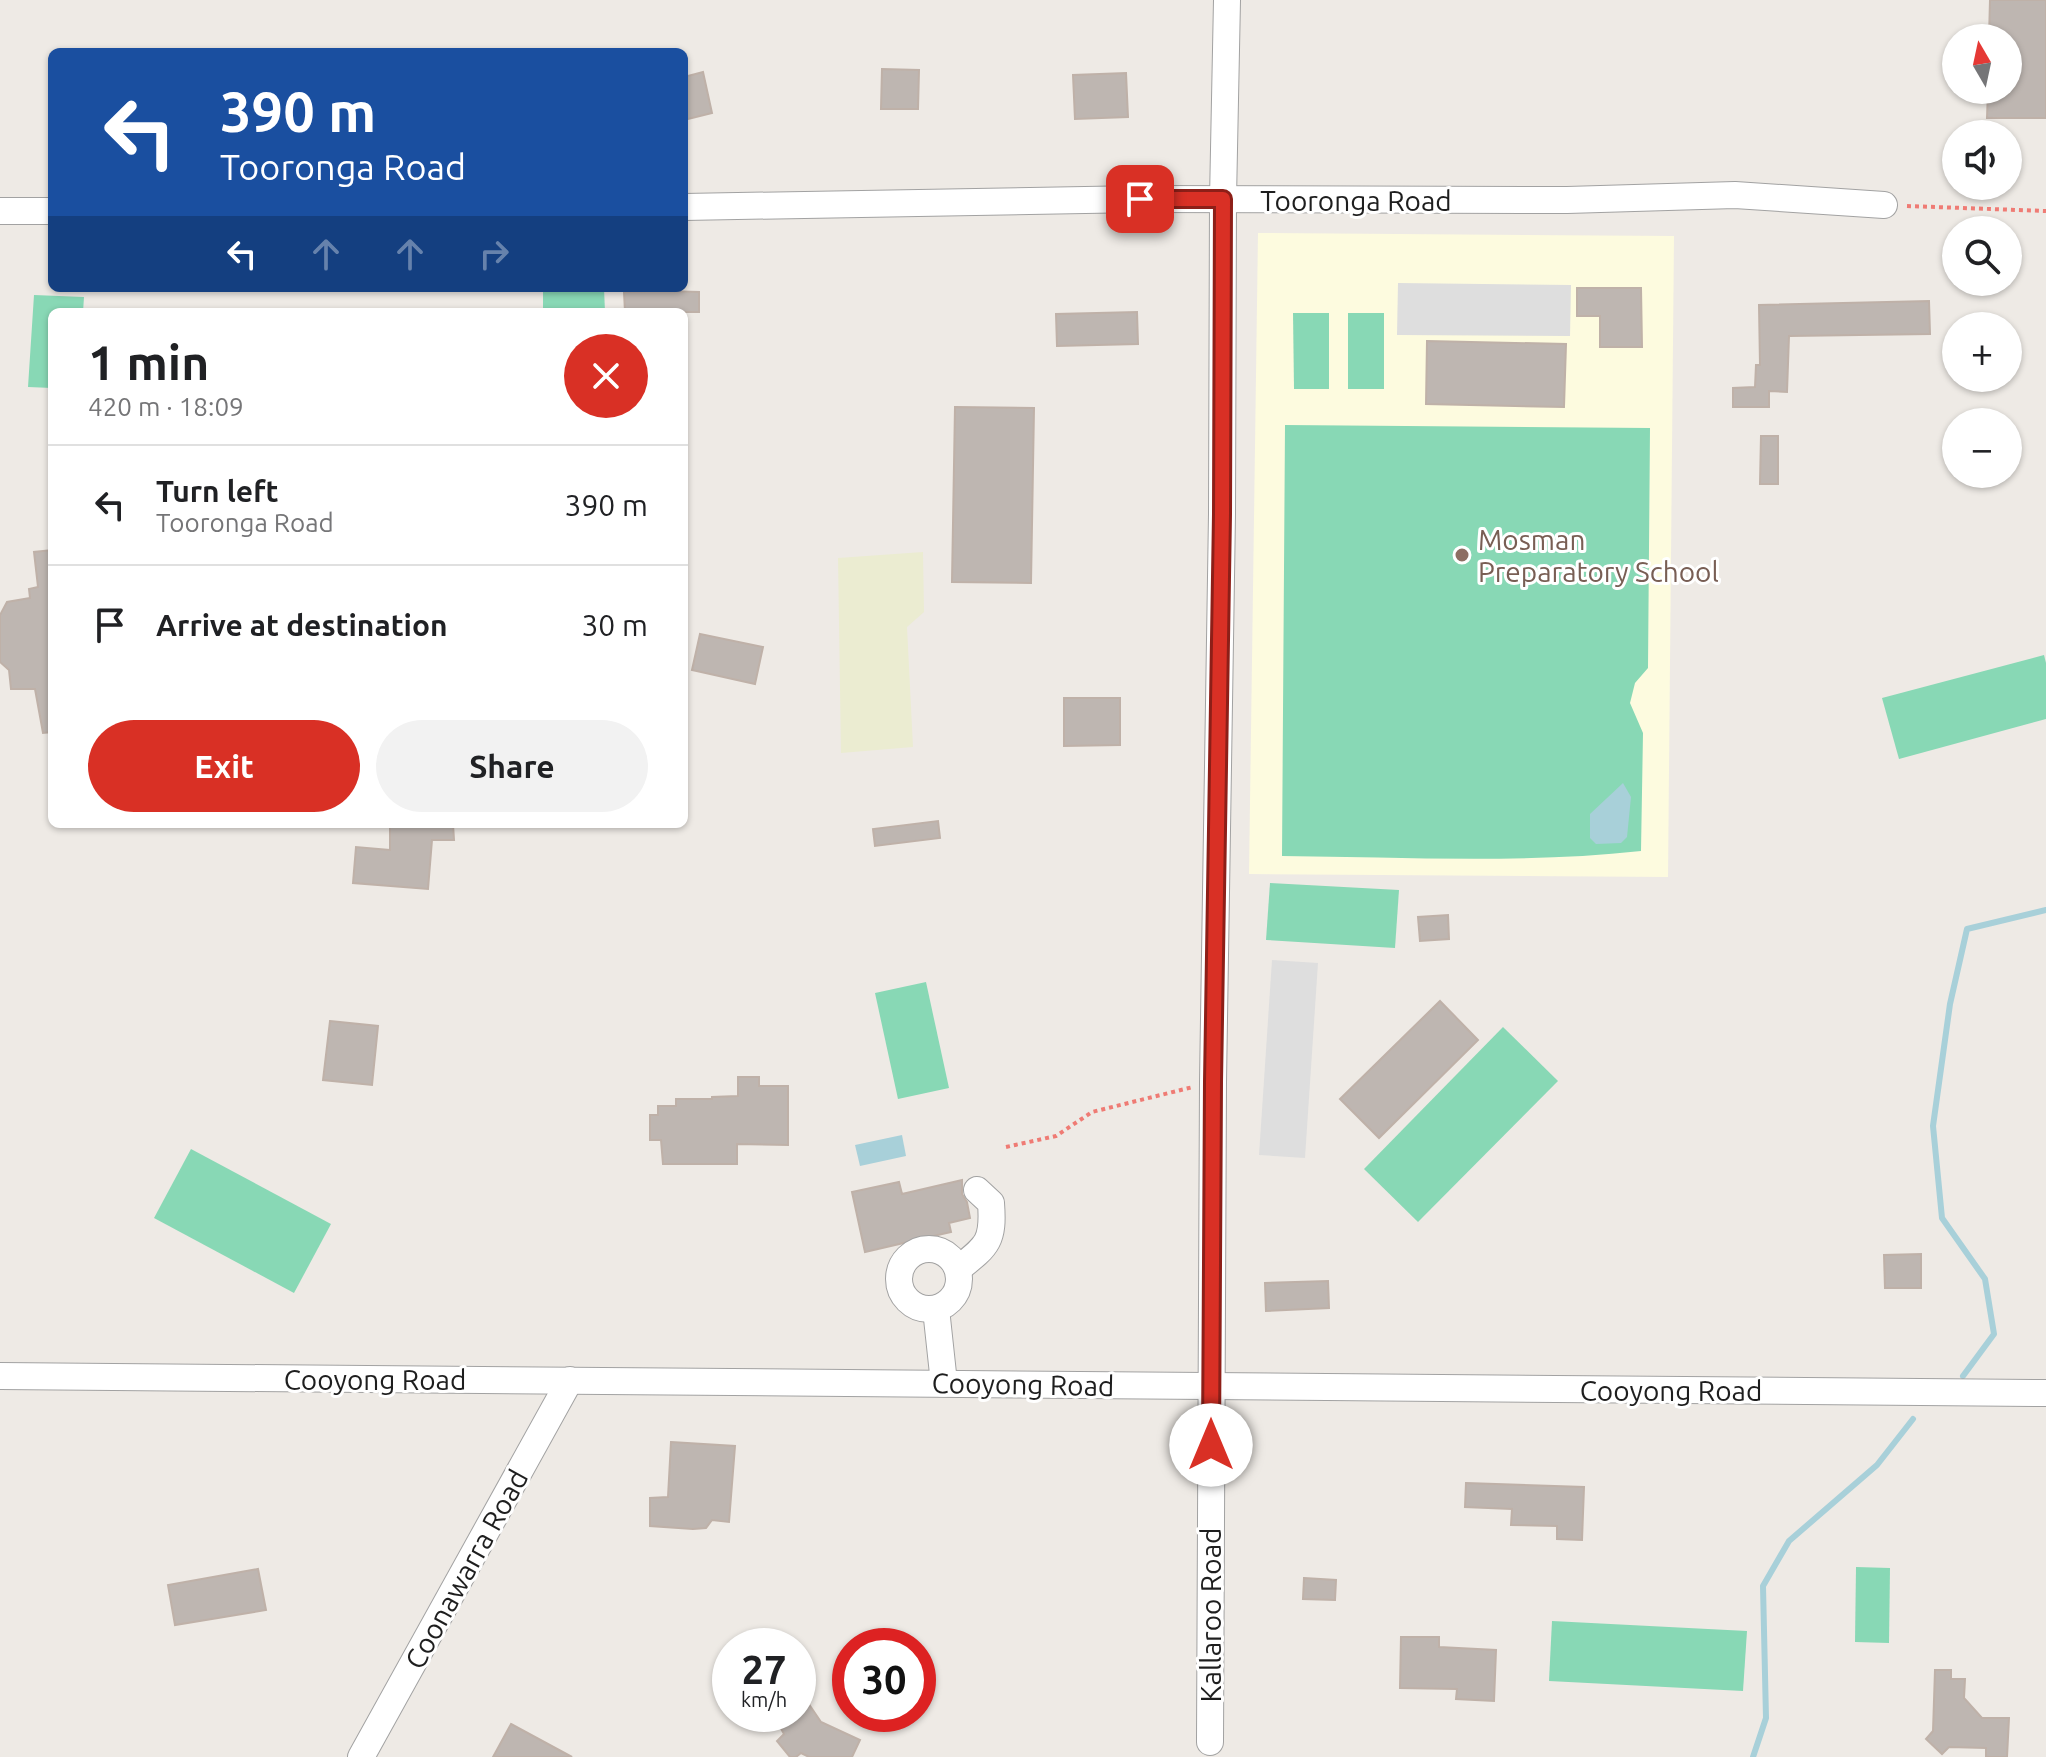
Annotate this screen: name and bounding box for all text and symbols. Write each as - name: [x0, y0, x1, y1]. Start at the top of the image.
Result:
- north arrow: [1942, 24, 2022, 104]
- map controls: [1942, 24, 2022, 488]
- icon: left: [88, 80, 192, 184]
- text: 390 m: [220, 80, 376, 143]
- button: sound: [1942, 120, 2022, 200]
- text: Tooronga Road: [220, 146, 466, 187]
- pin: [1106, 165, 1174, 233]
- icon: arrive: [1118, 177, 1162, 221]
- street label: Tooronga Road: [1260, 185, 1452, 216]
- button: search: [1942, 216, 2022, 296]
- icon: left: [220, 232, 264, 276]
- icon: ahead: [304, 232, 348, 276]
- icon: ahead: [388, 232, 432, 276]
- icon: right: [472, 232, 516, 276]
- button: +: [1942, 312, 2022, 392]
- button: close: [564, 334, 648, 418]
- text: 1 min: [88, 335, 209, 389]
- text: 420 m · 18:09: [88, 392, 244, 421]
- button: −: [1942, 408, 2022, 488]
- text: Turn left: [156, 474, 278, 508]
- icon: left: [88, 483, 132, 527]
- text: 390 m: [564, 488, 648, 522]
- text: Tooronga Road: [156, 508, 334, 537]
- place label: Mosman Preparatory School: [1478, 524, 1719, 587]
- marker: Mosman Preparatory School: [1453, 546, 1471, 564]
- icon: arrive: [88, 603, 132, 647]
- text: Arrive at destination: [156, 608, 448, 642]
- text: 30 m: [581, 608, 648, 642]
- button: Exit: [88, 720, 360, 812]
- button: Share: [376, 720, 648, 812]
- street label: Cooyong Road: [284, 1364, 466, 1395]
- street label: Cooyong Road: [931, 1367, 1115, 1401]
- street label: Cooyong Road: [1580, 1375, 1762, 1406]
- position arrow: [1169, 1403, 1253, 1487]
- street label: Coonawarra Road: [398, 1464, 534, 1674]
- street label: Kallaroo Road: [1195, 1528, 1226, 1702]
- speed limit sign: 30: [832, 1628, 936, 1732]
- text: 27: [741, 1647, 787, 1692]
- text: km/h: [741, 1688, 787, 1711]

